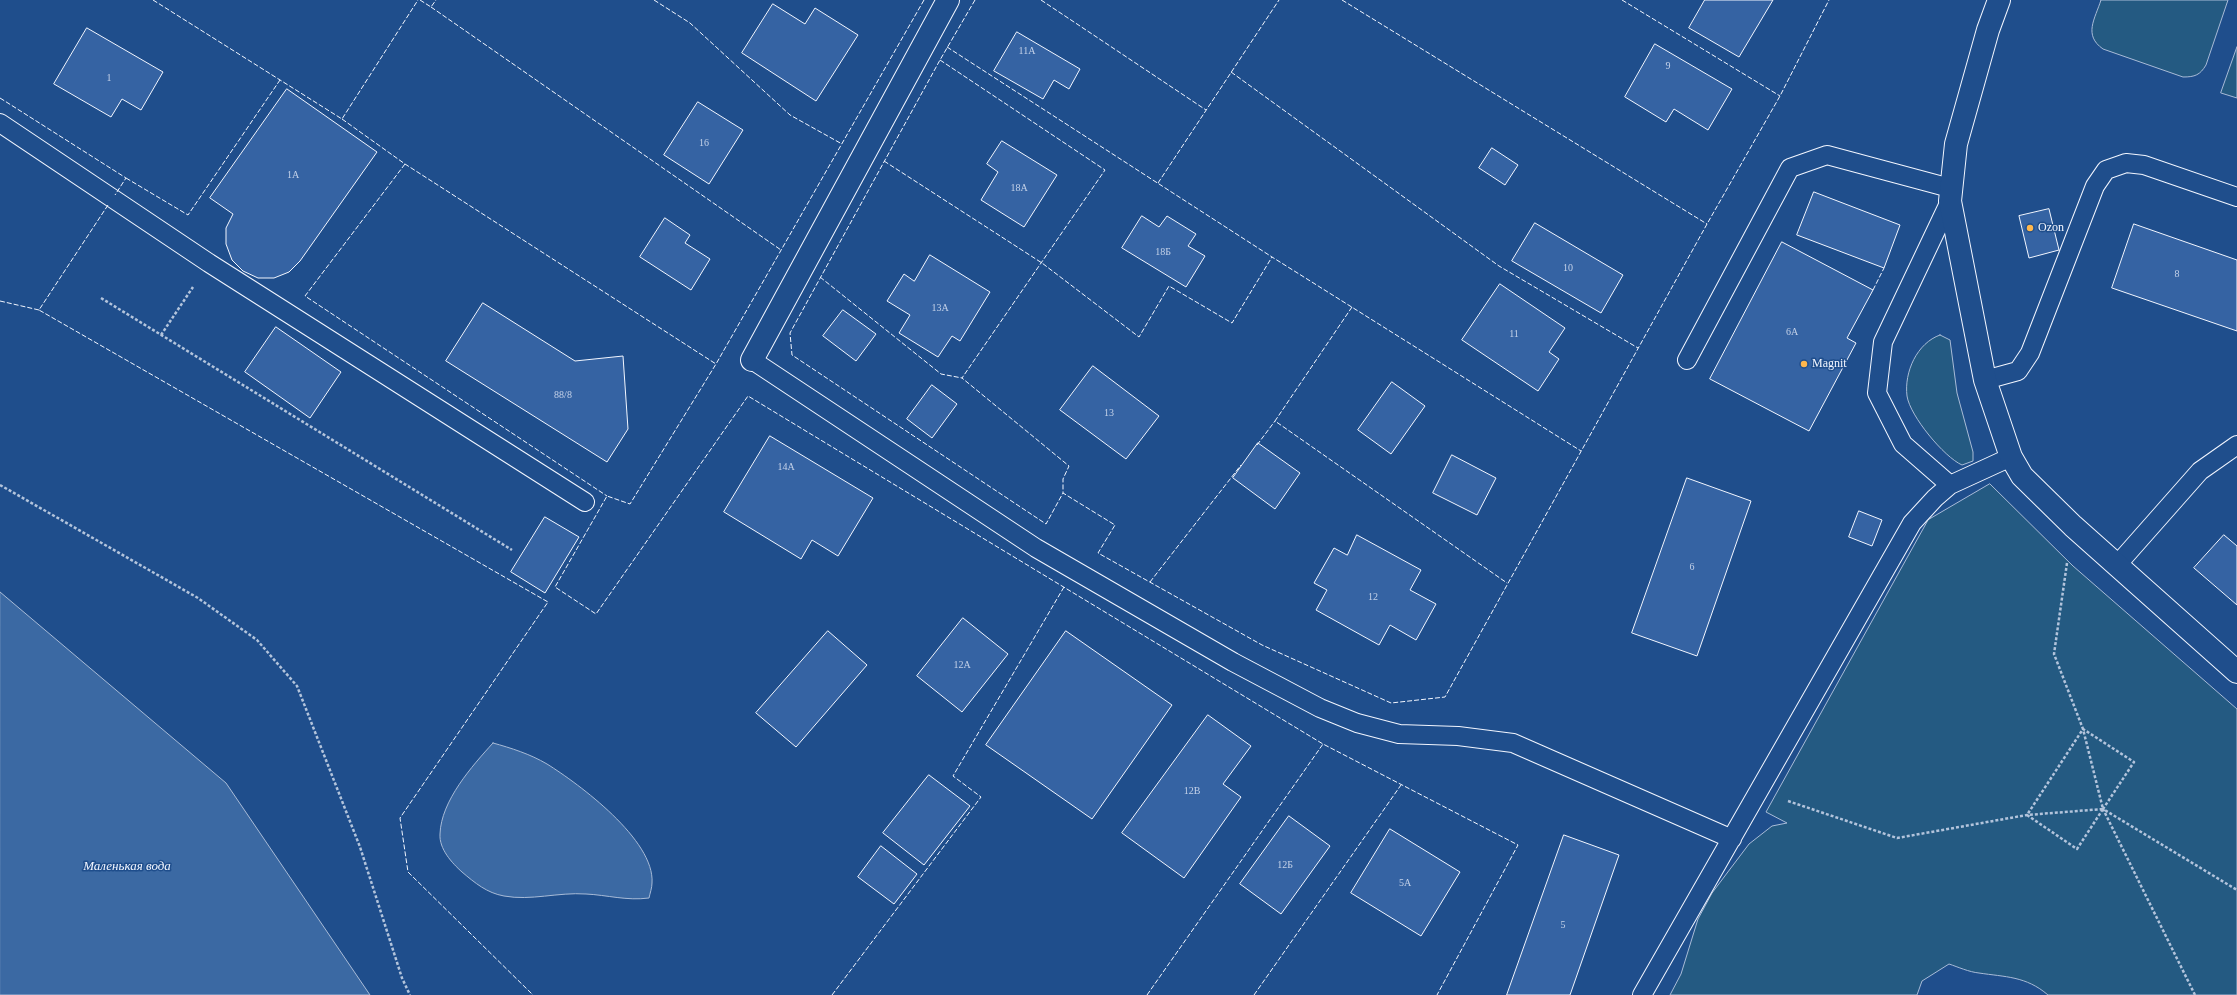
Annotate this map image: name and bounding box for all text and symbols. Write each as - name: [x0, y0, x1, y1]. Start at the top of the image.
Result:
- house number: 11А: [1019, 45, 1035, 57]
- house number: 9: [1666, 60, 1670, 72]
- house number: 1: [106, 72, 112, 84]
- house number: 16: [699, 137, 709, 149]
- house number: 1А: [287, 169, 299, 181]
- house number: 18А: [1010, 182, 1028, 194]
- place label: Ozon: [2038, 221, 2064, 235]
- marker: Ozon: [2025, 223, 2035, 233]
- house number: 18Б: [1155, 246, 1171, 258]
- house number: 10: [1563, 262, 1573, 274]
- house number: 8: [2174, 268, 2180, 280]
- house number: 13А: [931, 302, 949, 314]
- house number: 6А: [1786, 326, 1798, 338]
- house number: 11: [1509, 328, 1519, 340]
- place label: Magnit: [1812, 357, 1847, 371]
- marker: Magnit: [1799, 359, 1809, 369]
- house number: 88/8: [554, 389, 572, 401]
- house number: 13: [1104, 407, 1114, 419]
- house number: 14А: [777, 461, 795, 473]
- house number: 6: [1690, 561, 1694, 573]
- house number: 12: [1368, 591, 1378, 603]
- house number: 12А: [953, 659, 971, 671]
- house number: 12В: [1184, 785, 1200, 797]
- water label: Маленькая вода: [83, 859, 171, 875]
- house number: 12Б: [1277, 859, 1293, 871]
- house number: 5А: [1399, 877, 1411, 889]
- house number: 5: [1560, 919, 1566, 931]

